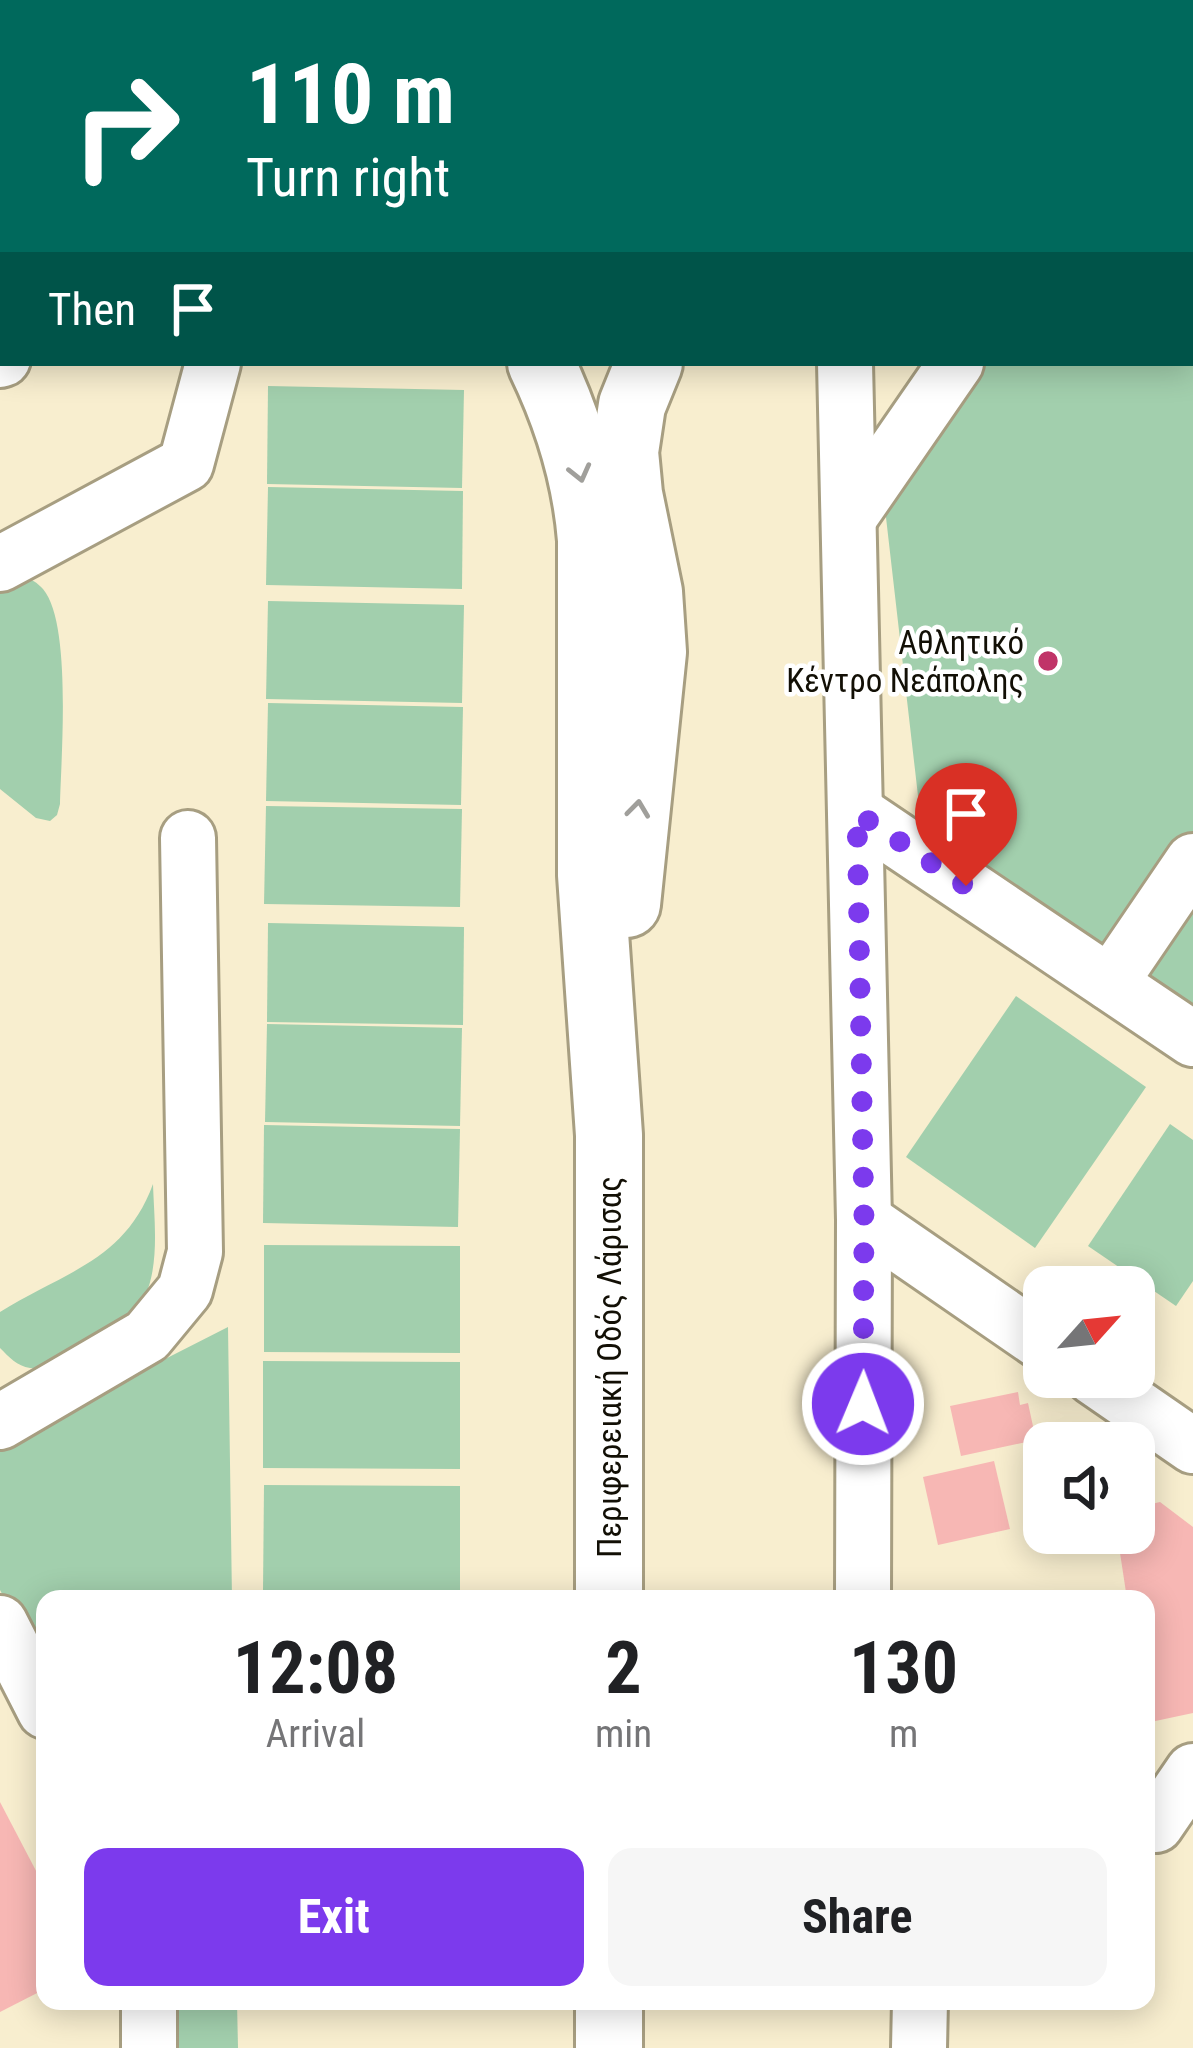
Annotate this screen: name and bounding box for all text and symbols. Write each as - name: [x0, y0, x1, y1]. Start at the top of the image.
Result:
- text: 110 m: [246, 45, 455, 144]
- icon: right: [48, 48, 204, 204]
- text: Turn right: [246, 146, 450, 209]
- icon: arrive: [160, 276, 226, 342]
- text: Then: [48, 283, 136, 336]
- one-way arrow: [566, 462, 591, 482]
- place label: Αθλητικό Κέντρο Νεάπολης: [786, 623, 1024, 700]
- marker: Αθλητικό Κέντρο Νεάπολης: [1035, 648, 1061, 674]
- pin: [915, 763, 1017, 886]
- icon: arrive: [933, 781, 999, 847]
- one-way arrow: [625, 799, 651, 819]
- street label: Περιφερειακή Οδός Λάρισας: [590, 1176, 629, 1558]
- north arrow: [1023, 1266, 1155, 1398]
- map controls: [1023, 1266, 1155, 1554]
- position arrow: [800, 1341, 926, 1467]
- button: sound: [1023, 1422, 1155, 1554]
- text: 12:08: [233, 1626, 398, 1711]
- text: 2: [605, 1626, 642, 1711]
- text: 130: [849, 1626, 958, 1711]
- text: Arrival: [266, 1711, 365, 1757]
- text: min: [595, 1711, 652, 1757]
- text: m: [889, 1711, 918, 1757]
- button: Exit: [84, 1848, 584, 1986]
- button: Share: [608, 1848, 1107, 1986]

